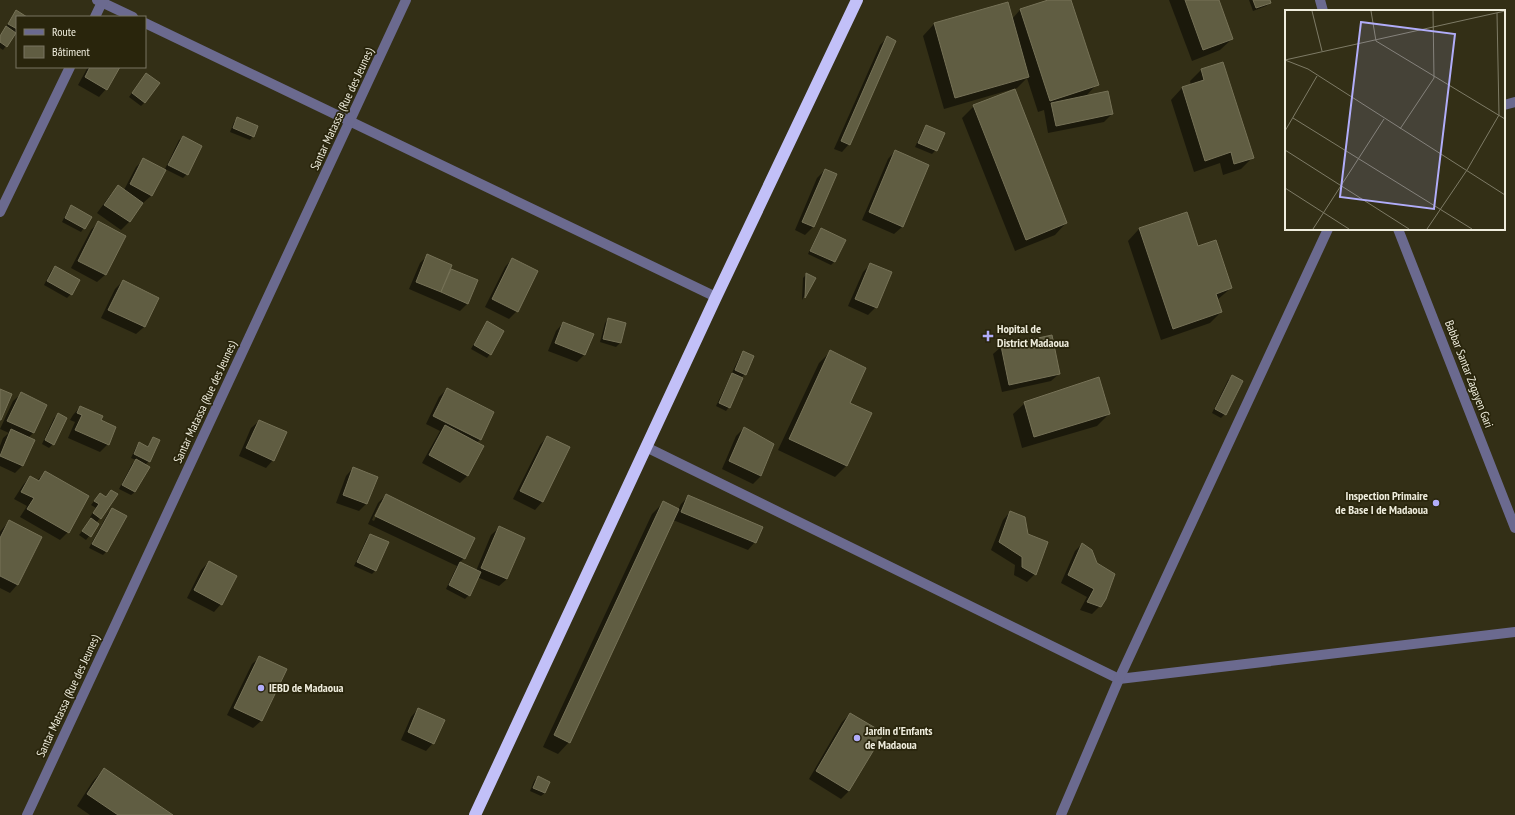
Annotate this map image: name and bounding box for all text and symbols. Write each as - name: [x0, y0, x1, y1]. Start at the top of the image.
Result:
- inset map: [1285, 10, 1505, 230]
- legend: [16, 16, 146, 68]
- text: Route: [52, 24, 76, 39]
- text: Bâtiment: [52, 44, 90, 59]
- street label: Santar Matassa (Rue des Jeunes): [307, 45, 377, 172]
- street label: Babbar Santar Zagayen Gari: [1442, 318, 1497, 430]
- place label: Hopital de District Madaoua: [997, 321, 1069, 350]
- marker: Hopital de District Madaoua: [982, 330, 994, 342]
- street label: Santar Matassa (Rue des Jeunes): [170, 338, 240, 465]
- place label: Inspection Primaire de Base I de Madaoua: [1335, 488, 1428, 517]
- marker: Inspection Primaire de Base I de Madaoua: [1431, 498, 1441, 508]
- street label: Santar Matassa (Rue des Jeunes): [33, 632, 103, 759]
- place label: IEBD de Madaoua: [269, 680, 343, 695]
- marker: IEBD de Madaoua: [256, 683, 266, 693]
- place label: Jardin d'Enfants de Madaoua: [864, 723, 933, 752]
- marker: Jardin d'Enfants de Madaoua: [852, 733, 862, 743]

